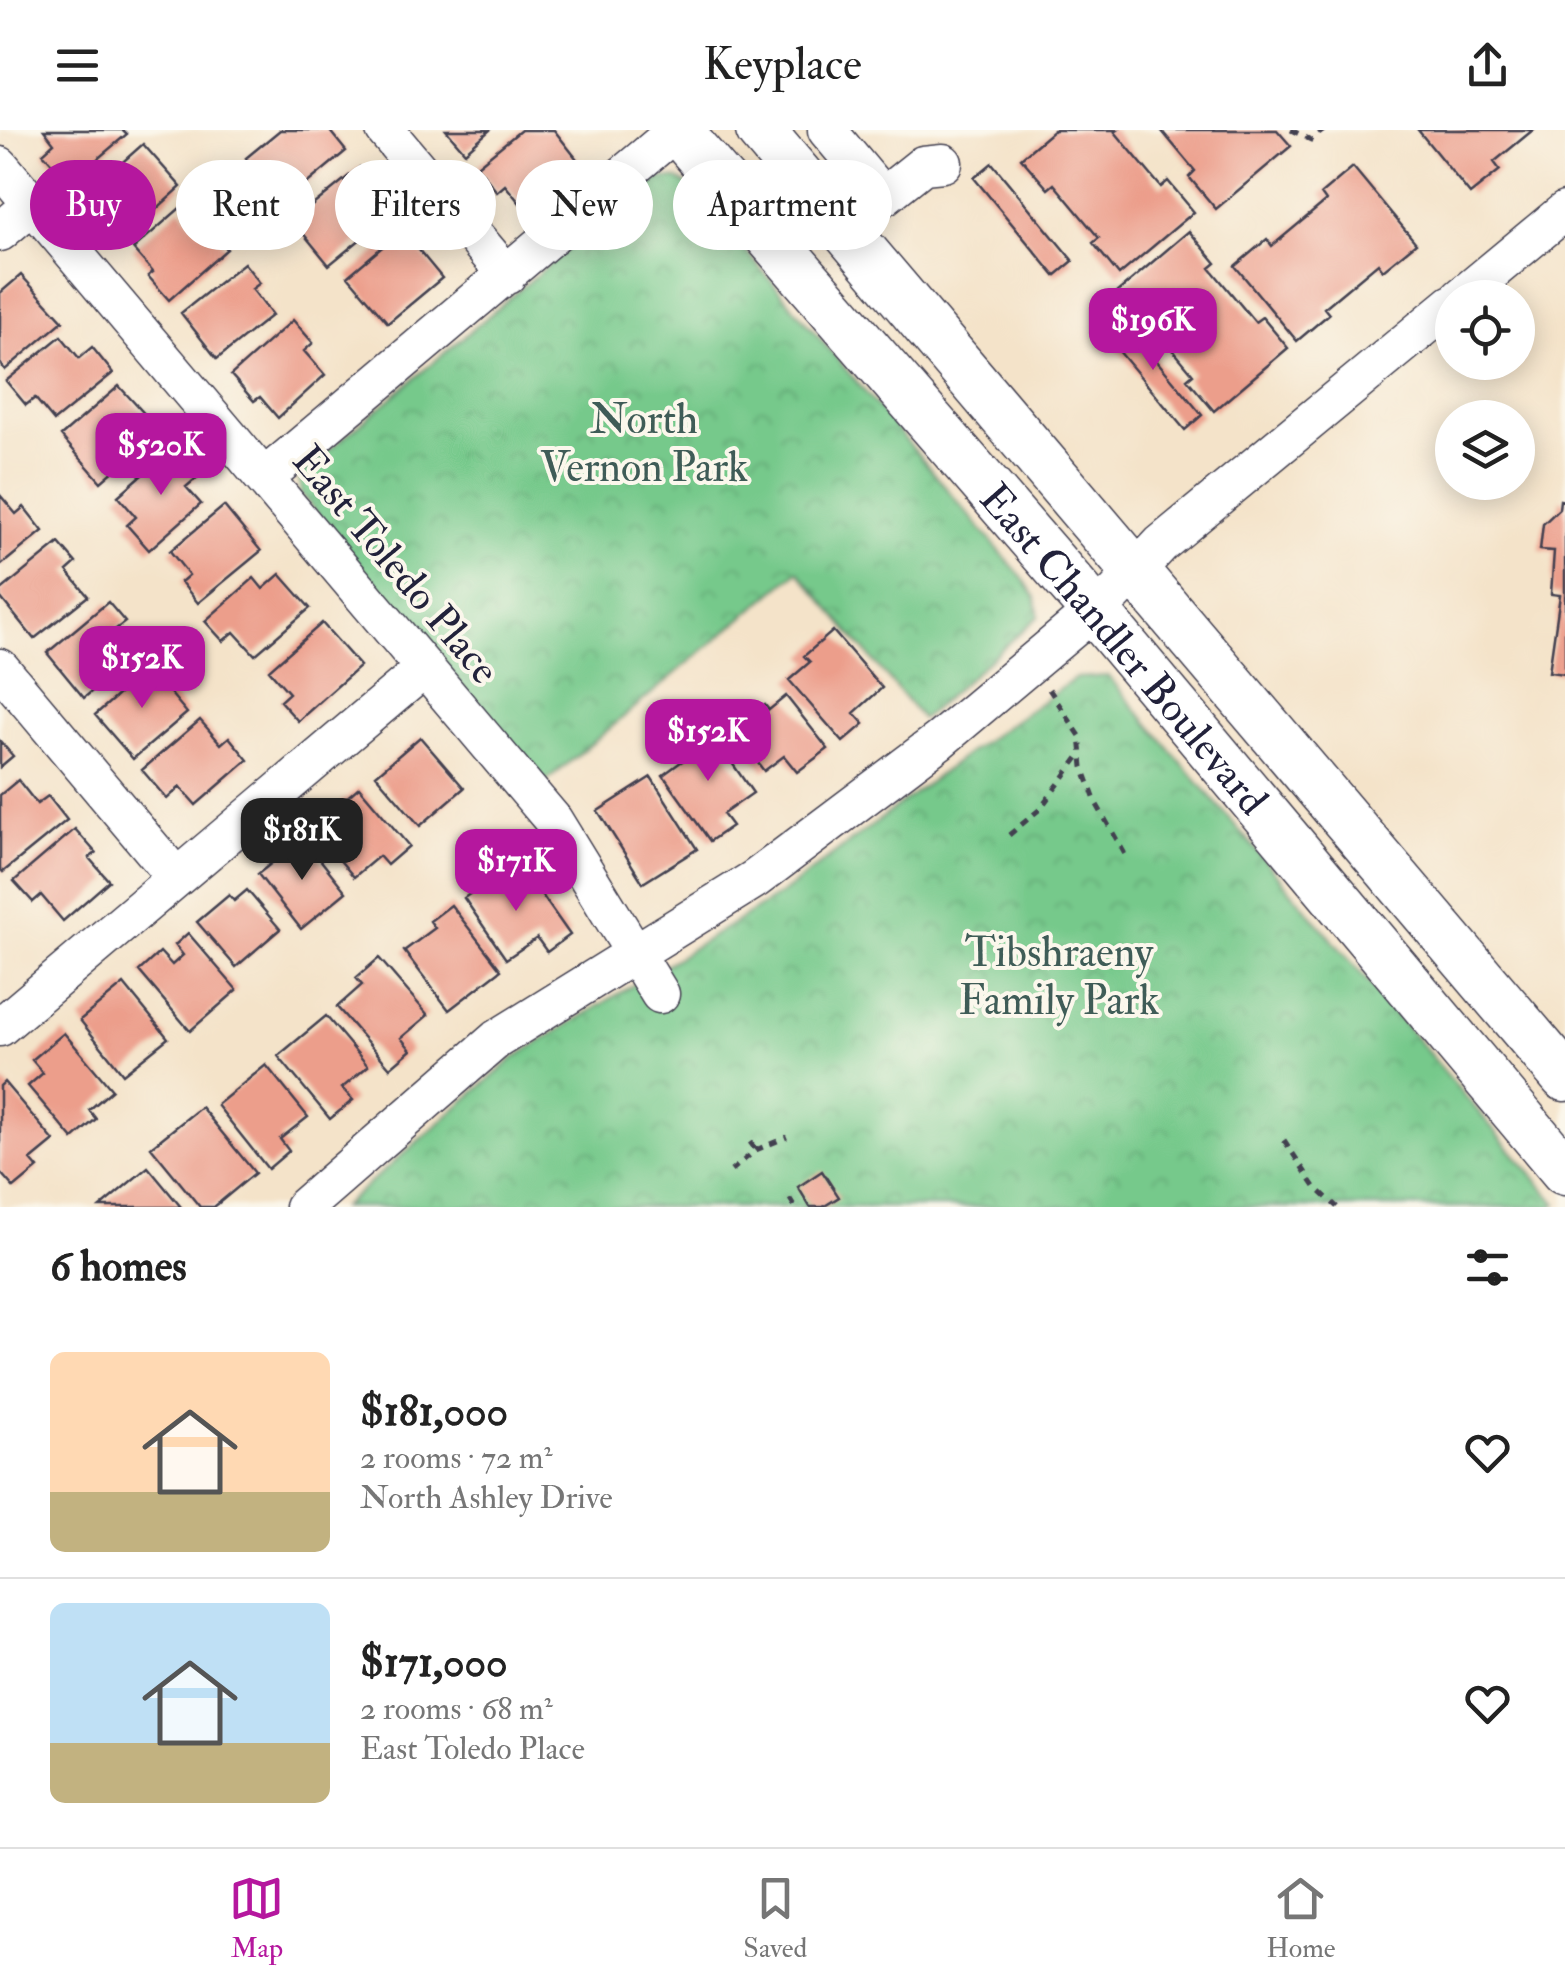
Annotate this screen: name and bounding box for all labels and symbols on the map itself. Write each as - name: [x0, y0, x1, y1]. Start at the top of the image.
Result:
- pin: $196K: [1083, 288, 1223, 373]
- park label: North Vernon Park: [540, 394, 748, 494]
- pin: $520K: [91, 413, 231, 498]
- street label: East Toledo Place: [281, 436, 510, 695]
- street label: East Chandler Boulevard: [968, 473, 1279, 826]
- pin: $152K: [72, 626, 212, 711]
- pin: $152K: [638, 699, 778, 784]
- pin: $181K: [232, 798, 372, 883]
- pin: $171K: [446, 829, 586, 914]
- park label: Tibshraeny Family Park: [959, 927, 1159, 1027]

